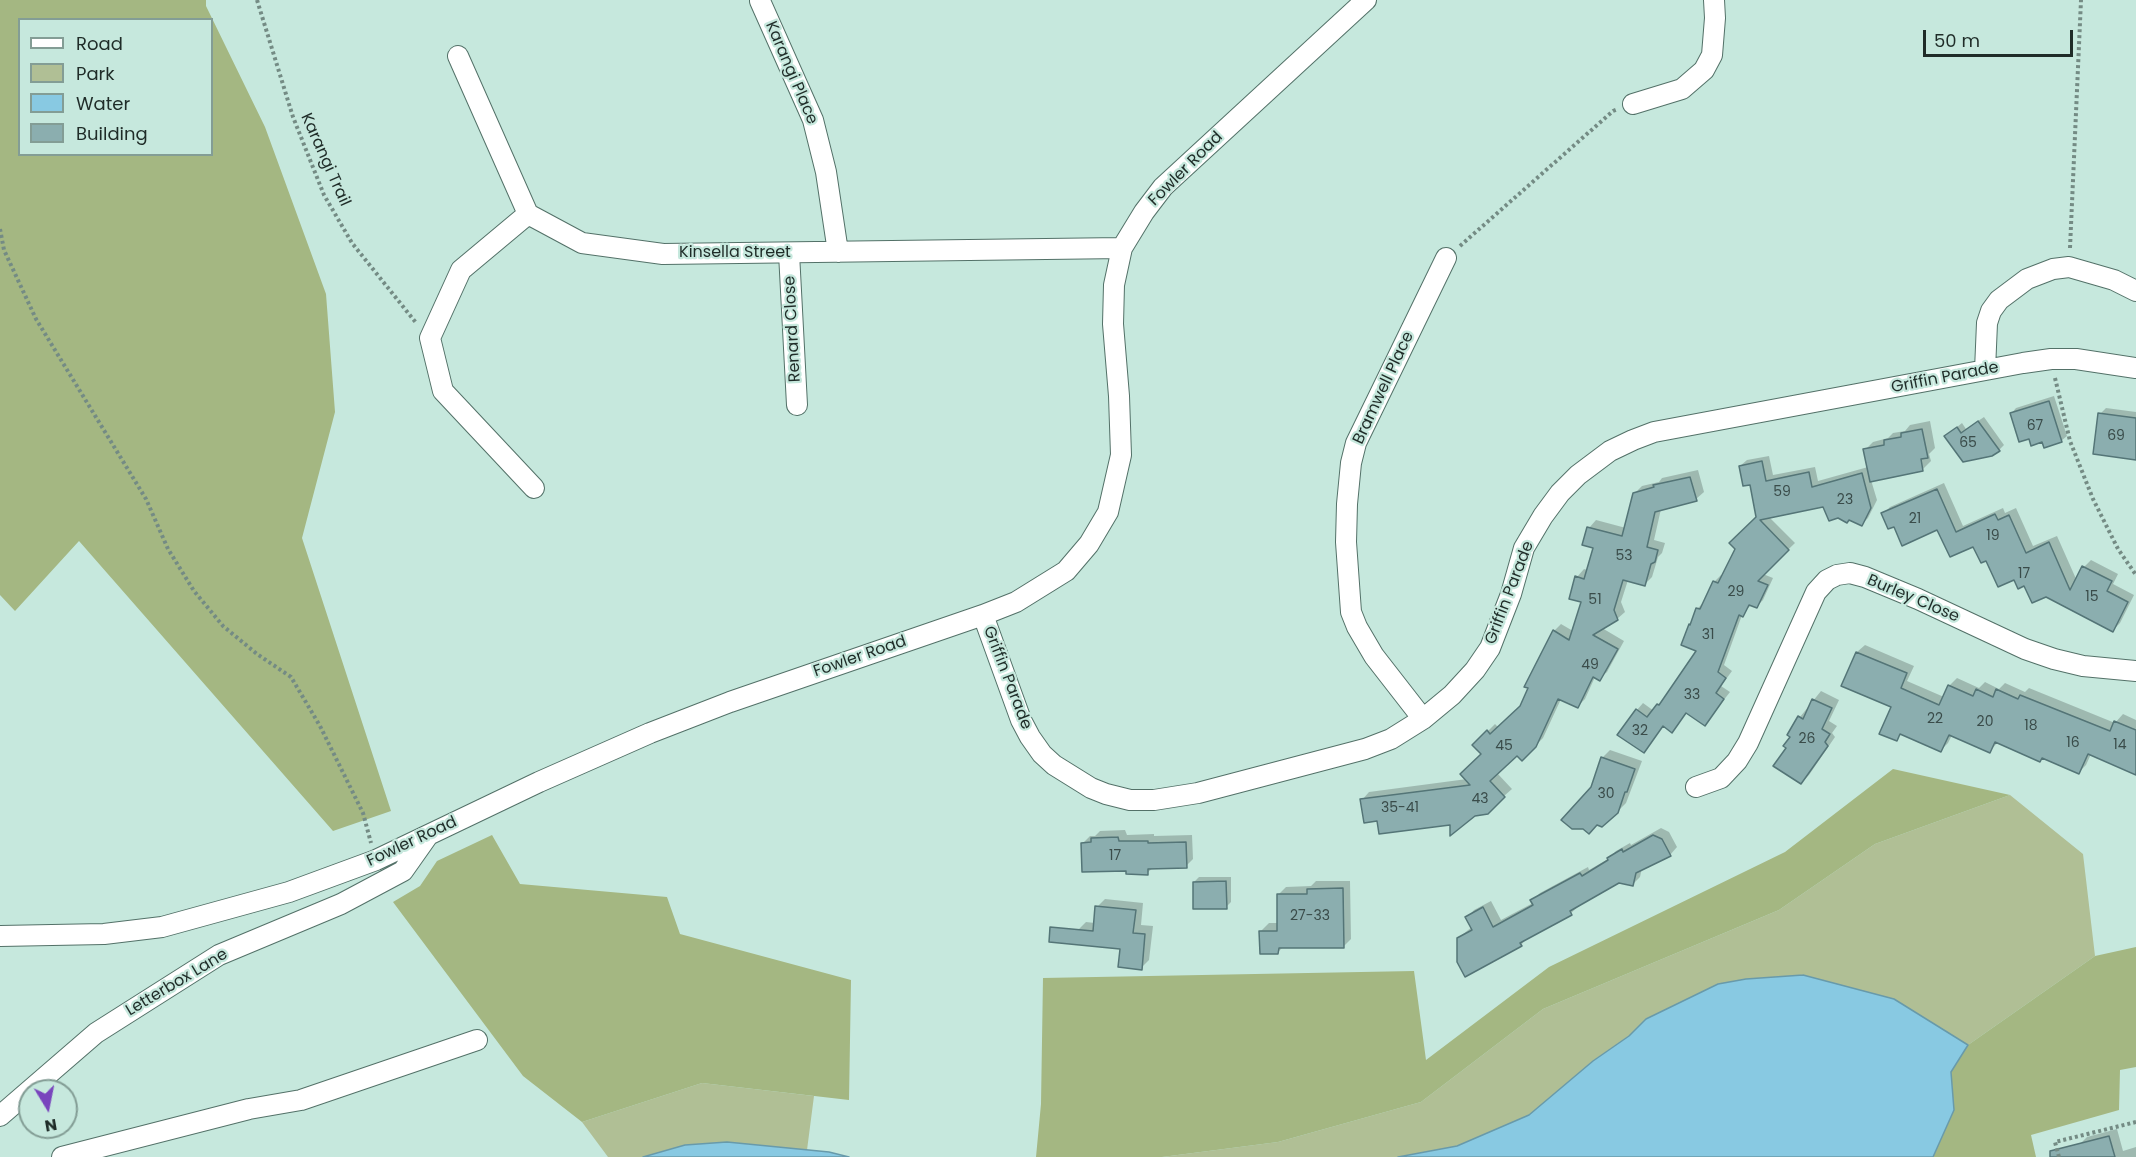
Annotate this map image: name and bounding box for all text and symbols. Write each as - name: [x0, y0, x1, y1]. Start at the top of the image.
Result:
- legend: [18, 18, 213, 156]
- scale bar: [1926, 18, 2076, 56]
- street label: Karangi Place: [761, 19, 821, 127]
- text: 50 m: [1934, 28, 1980, 53]
- text: Road: [76, 31, 123, 56]
- text: Park: [76, 61, 115, 86]
- text: Water: [76, 91, 130, 116]
- street label: Karangi Trail: [296, 111, 354, 209]
- text: Building: [76, 121, 148, 146]
- street label: Fowler Road: [1145, 128, 1227, 210]
- street label: Kinsella Street: [679, 243, 791, 263]
- street label: Renard Close: [781, 275, 805, 383]
- street label: Bramwell Place: [1350, 329, 1418, 447]
- street label: Griffin Parade: [1890, 358, 2000, 398]
- house number: 67: [2027, 418, 2043, 434]
- house number: 69: [2107, 428, 2125, 444]
- house number: 65: [1959, 435, 1977, 451]
- house number: 59: [1773, 484, 1791, 500]
- house number: 23: [1837, 492, 1853, 508]
- house number: 21: [1909, 511, 1921, 527]
- house number: 19: [1986, 528, 2000, 544]
- street label: Griffin Parade: [1482, 539, 1538, 647]
- house number: 53: [1615, 548, 1633, 564]
- house number: 17: [2018, 566, 2030, 582]
- street label: Burley Close: [1864, 571, 1962, 627]
- house number: 29: [1728, 584, 1744, 600]
- house number: 15: [2085, 589, 2099, 605]
- house number: 51: [1588, 592, 1602, 608]
- street label: Griffin Parade: [979, 624, 1035, 732]
- house number: 31: [1702, 627, 1714, 643]
- street label: Fowler Road: [811, 632, 909, 682]
- house number: 49: [1581, 657, 1599, 673]
- house number: 33: [1684, 687, 1700, 703]
- house number: 22: [1927, 711, 1943, 727]
- house number: 20: [1977, 714, 1993, 730]
- house number: 18: [2024, 718, 2038, 734]
- house number: 32: [1632, 723, 1648, 739]
- house number: 26: [1799, 731, 1815, 747]
- house number: 16: [2066, 735, 2080, 751]
- house number: 14: [2113, 737, 2127, 753]
- house number: 45: [1495, 738, 1513, 754]
- house number: 30: [1597, 786, 1615, 802]
- house number: 43: [1471, 791, 1489, 807]
- house number: 35-41: [1381, 800, 1419, 816]
- street label: Fowler Road: [364, 813, 460, 871]
- house number: 17: [1109, 848, 1121, 864]
- house number: 27-33: [1290, 908, 1330, 924]
- street label: Letterbox Lane: [123, 945, 231, 1021]
- north arrow: [18, 1079, 78, 1139]
- text: N: [43, 1113, 59, 1138]

